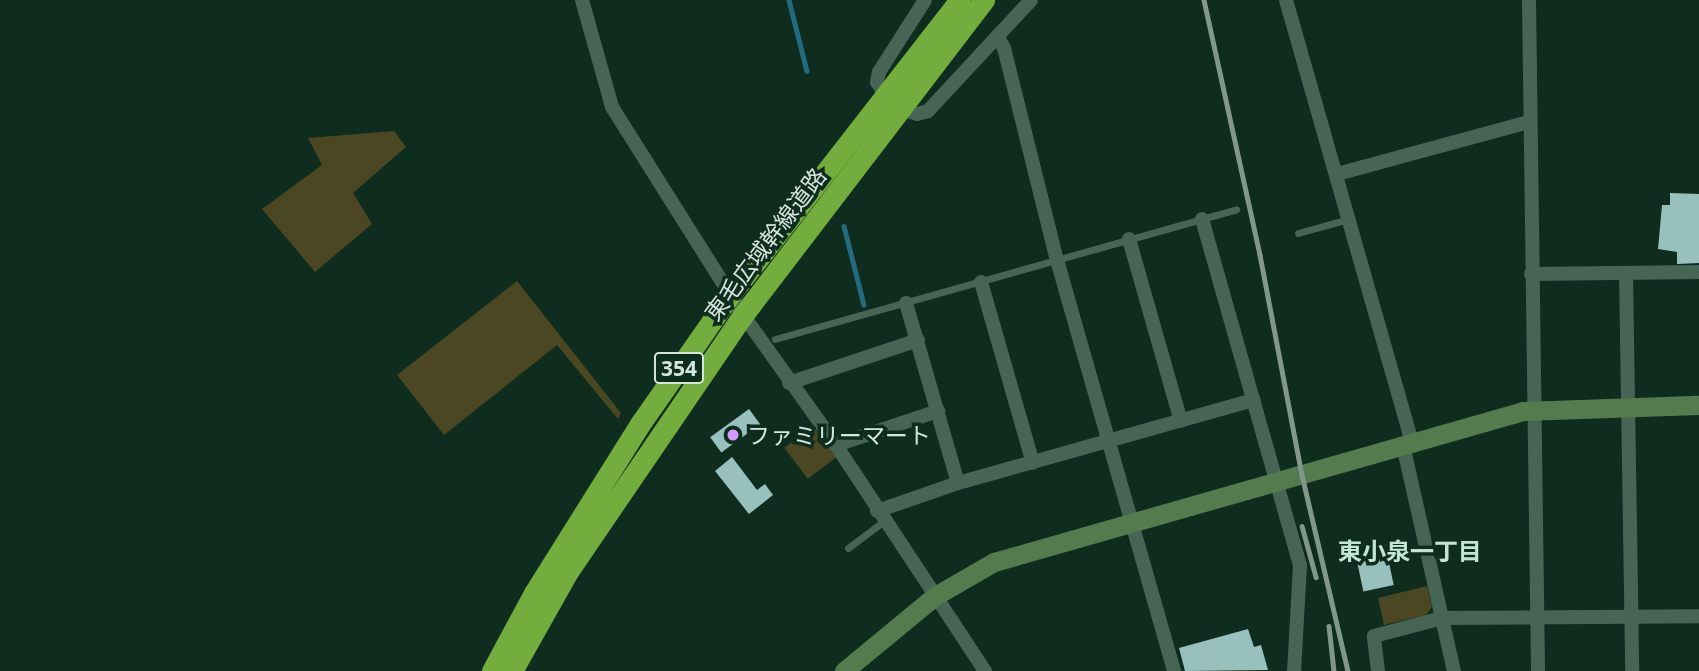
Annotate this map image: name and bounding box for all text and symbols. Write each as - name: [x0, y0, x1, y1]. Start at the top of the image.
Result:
- street label: 東毛広域幹線道路: [699, 162, 831, 326]
- road number: 354: [653, 350, 705, 386]
- place label: ファミリーマート: [747, 421, 931, 449]
- marker: ファミリーマート: [725, 427, 741, 443]
- district label: 東小泉一丁目: [1338, 537, 1482, 565]

